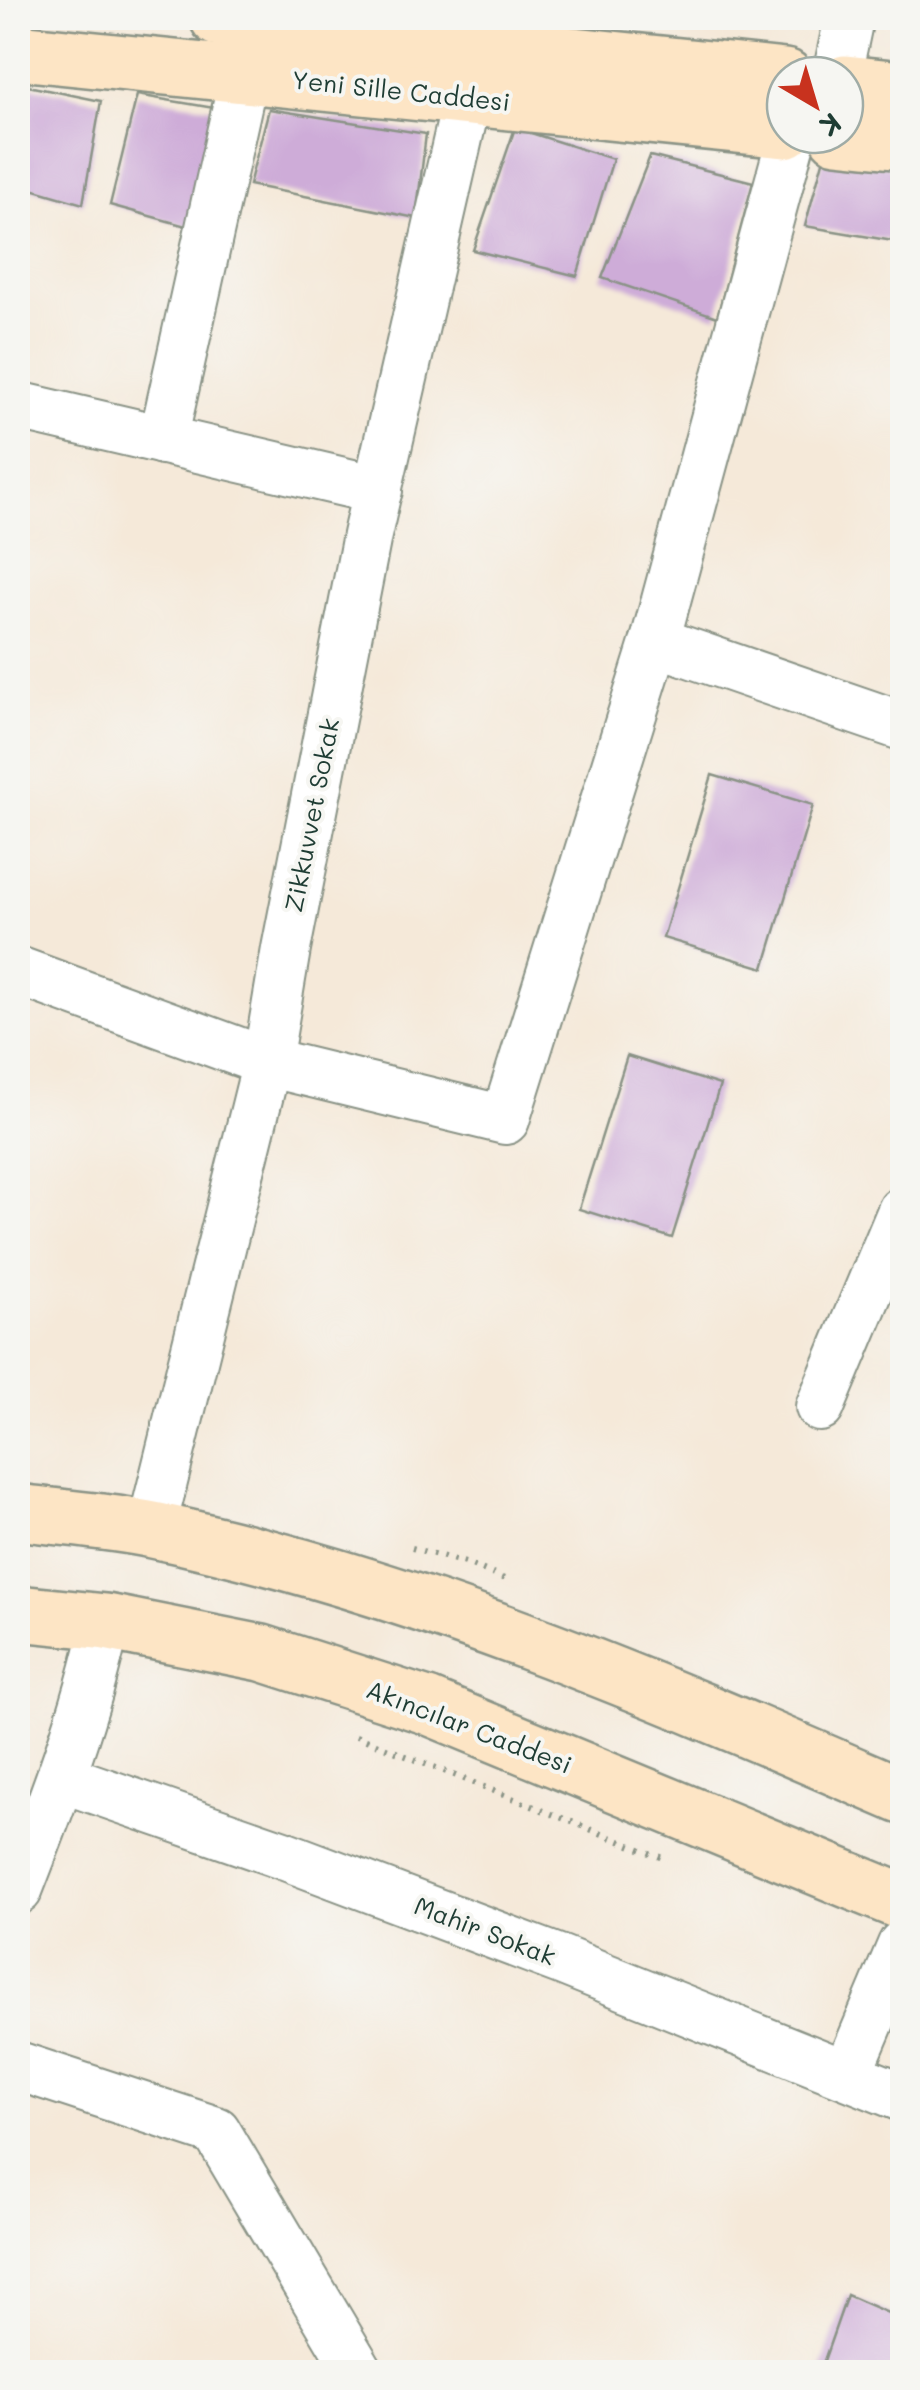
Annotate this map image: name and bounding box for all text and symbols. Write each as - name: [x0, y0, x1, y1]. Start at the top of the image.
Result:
- north arrow: [765, 55, 865, 155]
- street label: Yeni Sille Caddesi: [290, 63, 512, 117]
- text: K: [813, 106, 849, 145]
- street label: Zikkuvvet Sokak: [277, 715, 345, 914]
- street label: Akıncılar Caddesi: [362, 1672, 577, 1780]
- street label: Mahir Sokak: [410, 1888, 561, 1972]

